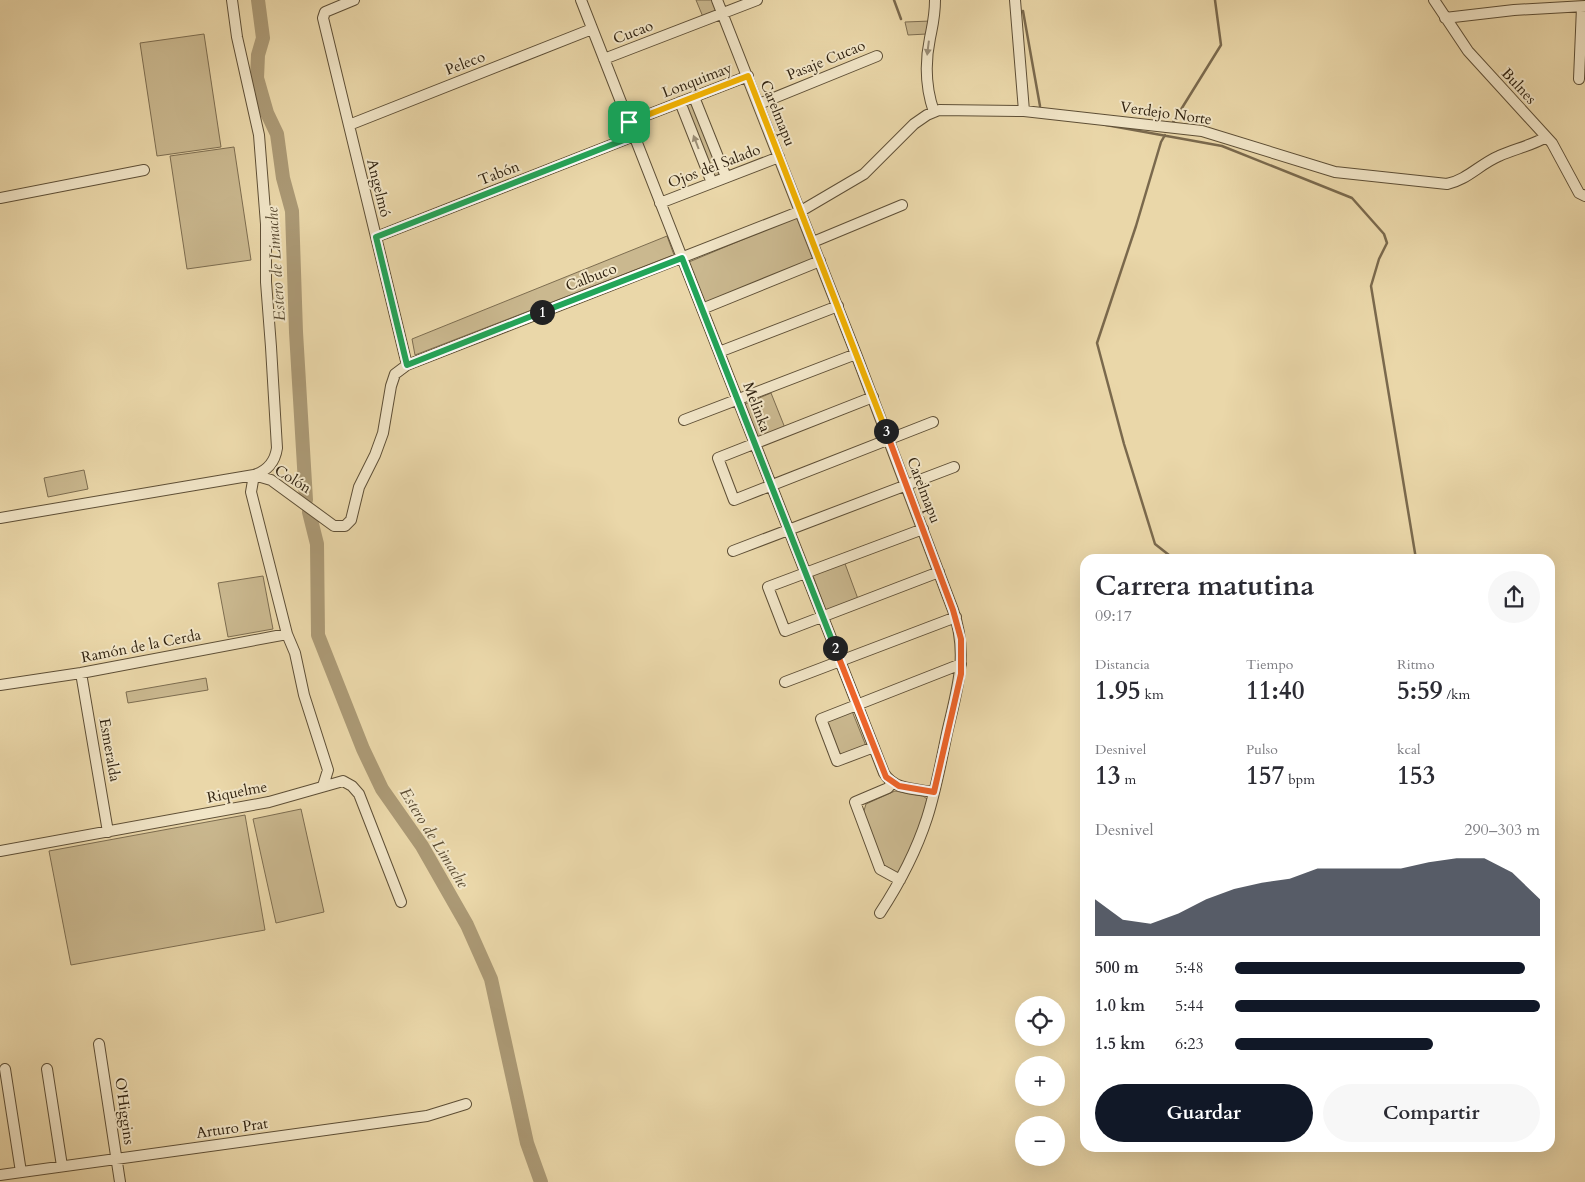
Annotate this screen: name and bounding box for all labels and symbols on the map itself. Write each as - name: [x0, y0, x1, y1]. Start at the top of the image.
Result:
- street label: Cucao: [610, 15, 656, 49]
- street label: Pasaje Cucao: [784, 35, 868, 85]
- one-way arrow: [924, 40, 932, 56]
- street label: Peleco: [442, 46, 488, 80]
- street label: Lonquimay: [659, 58, 735, 102]
- street label: Bulnes: [1497, 64, 1541, 108]
- street label: Carelmapu: [756, 77, 800, 149]
- street label: Verdejo Norte: [1119, 97, 1213, 129]
- pin: [608, 101, 650, 143]
- one-way arrow: [692, 134, 700, 149]
- street label: Ojos del Salado: [665, 139, 763, 193]
- street label: Tabón: [476, 156, 523, 190]
- street label: Angelmó: [362, 157, 396, 219]
- water label: Estero de Limache: [261, 205, 291, 322]
- street label: Calbuco: [563, 258, 619, 296]
- pin: 1: [530, 300, 554, 324]
- street label: Melinka: [738, 379, 776, 435]
- pin: 3: [874, 418, 898, 444]
- street label: Carelmapu: [902, 454, 946, 526]
- street label: Colón: [271, 460, 316, 498]
- street label: Ramón de la Cerda: [79, 624, 203, 667]
- pin: 2: [822, 636, 848, 660]
- street label: Esmeralda: [95, 717, 125, 784]
- street label: Riquelme: [205, 776, 269, 808]
- water label: Estero de Limache: [394, 784, 474, 893]
- street label: O'Higgins: [110, 1076, 140, 1146]
- street label: Arturo Prat: [195, 1113, 269, 1143]

